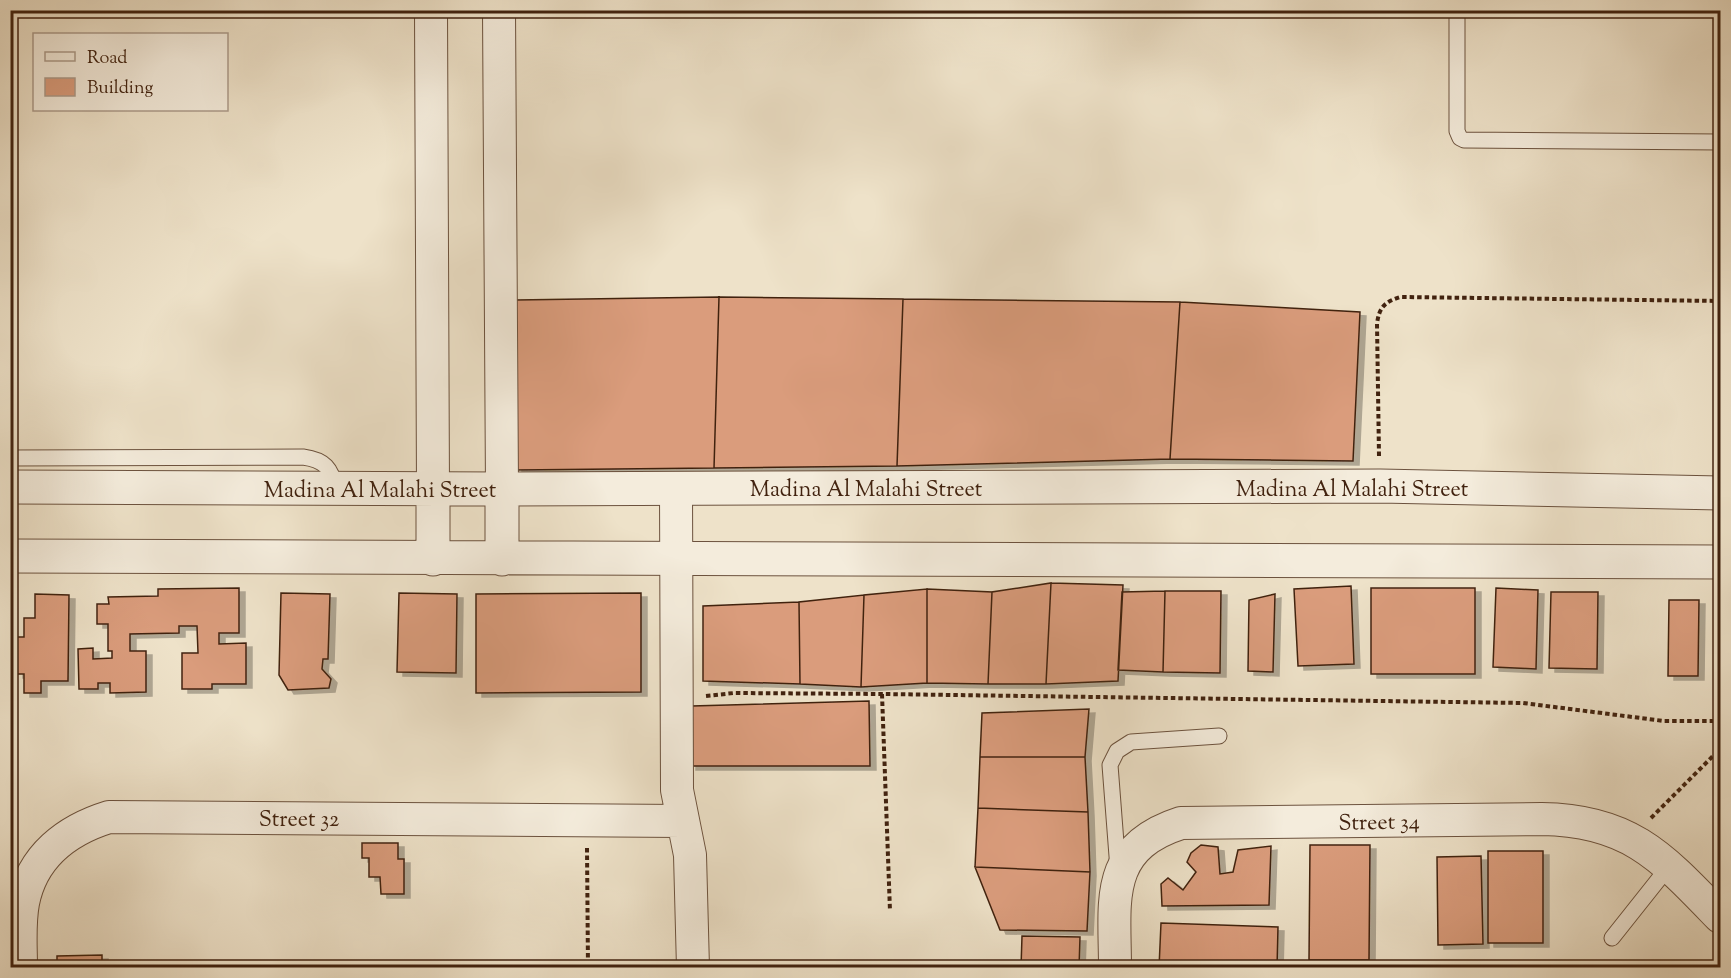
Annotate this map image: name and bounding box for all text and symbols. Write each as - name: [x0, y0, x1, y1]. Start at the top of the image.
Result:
- legend: [33, 33, 228, 111]
- text: Road: [87, 46, 127, 72]
- text: Building: [87, 76, 153, 102]
- street label: Madina Al Malahi Street: [750, 475, 983, 507]
- street label: Madina Al Malahi Street: [1236, 475, 1469, 507]
- street label: Madina Al Malahi Street: [264, 476, 497, 508]
- street label: Street 32: [259, 805, 339, 837]
- street label: Street 34: [1338, 807, 1420, 841]

